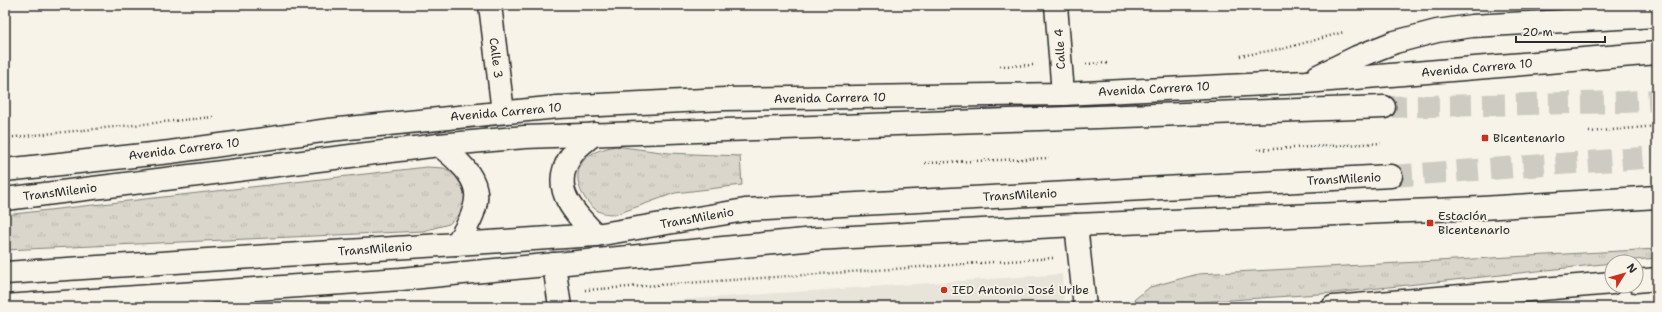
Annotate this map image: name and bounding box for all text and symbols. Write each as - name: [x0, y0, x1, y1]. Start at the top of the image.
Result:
- scale bar: [1516, 18, 1605, 44]
- text: 20 m: [1522, 24, 1553, 40]
- street label: Calle 4: [1051, 28, 1069, 70]
- street label: Calle 3: [486, 37, 506, 79]
- street label: Avenida Carrera 10: [1421, 55, 1533, 81]
- street label: Avenida Carrera 10: [1098, 78, 1210, 100]
- street label: Avenida Carrera 10: [774, 89, 886, 107]
- street label: Avenida Carrera 10: [450, 99, 562, 125]
- place label: Bicentenario: [1493, 130, 1565, 146]
- marker: Bicentenario: [1480, 133, 1490, 143]
- street label: Avenida Carrera 10: [127, 134, 241, 164]
- street label: TransMilenio: [1306, 169, 1382, 189]
- street label: TransMilenio: [22, 180, 98, 204]
- street label: TransMilenio: [982, 185, 1058, 205]
- street label: TransMilenio: [659, 204, 735, 232]
- place label: Estación Bicentenario: [1438, 208, 1510, 238]
- marker: Estación Bicentenario: [1425, 218, 1435, 228]
- street label: TransMilenio: [337, 238, 413, 260]
- north arrow: [1604, 254, 1644, 294]
- text: N: [1623, 260, 1640, 277]
- place label: IED Antonio José Uribe: [952, 282, 1089, 298]
- marker: IED Antonio José Uribe: [939, 285, 949, 295]

